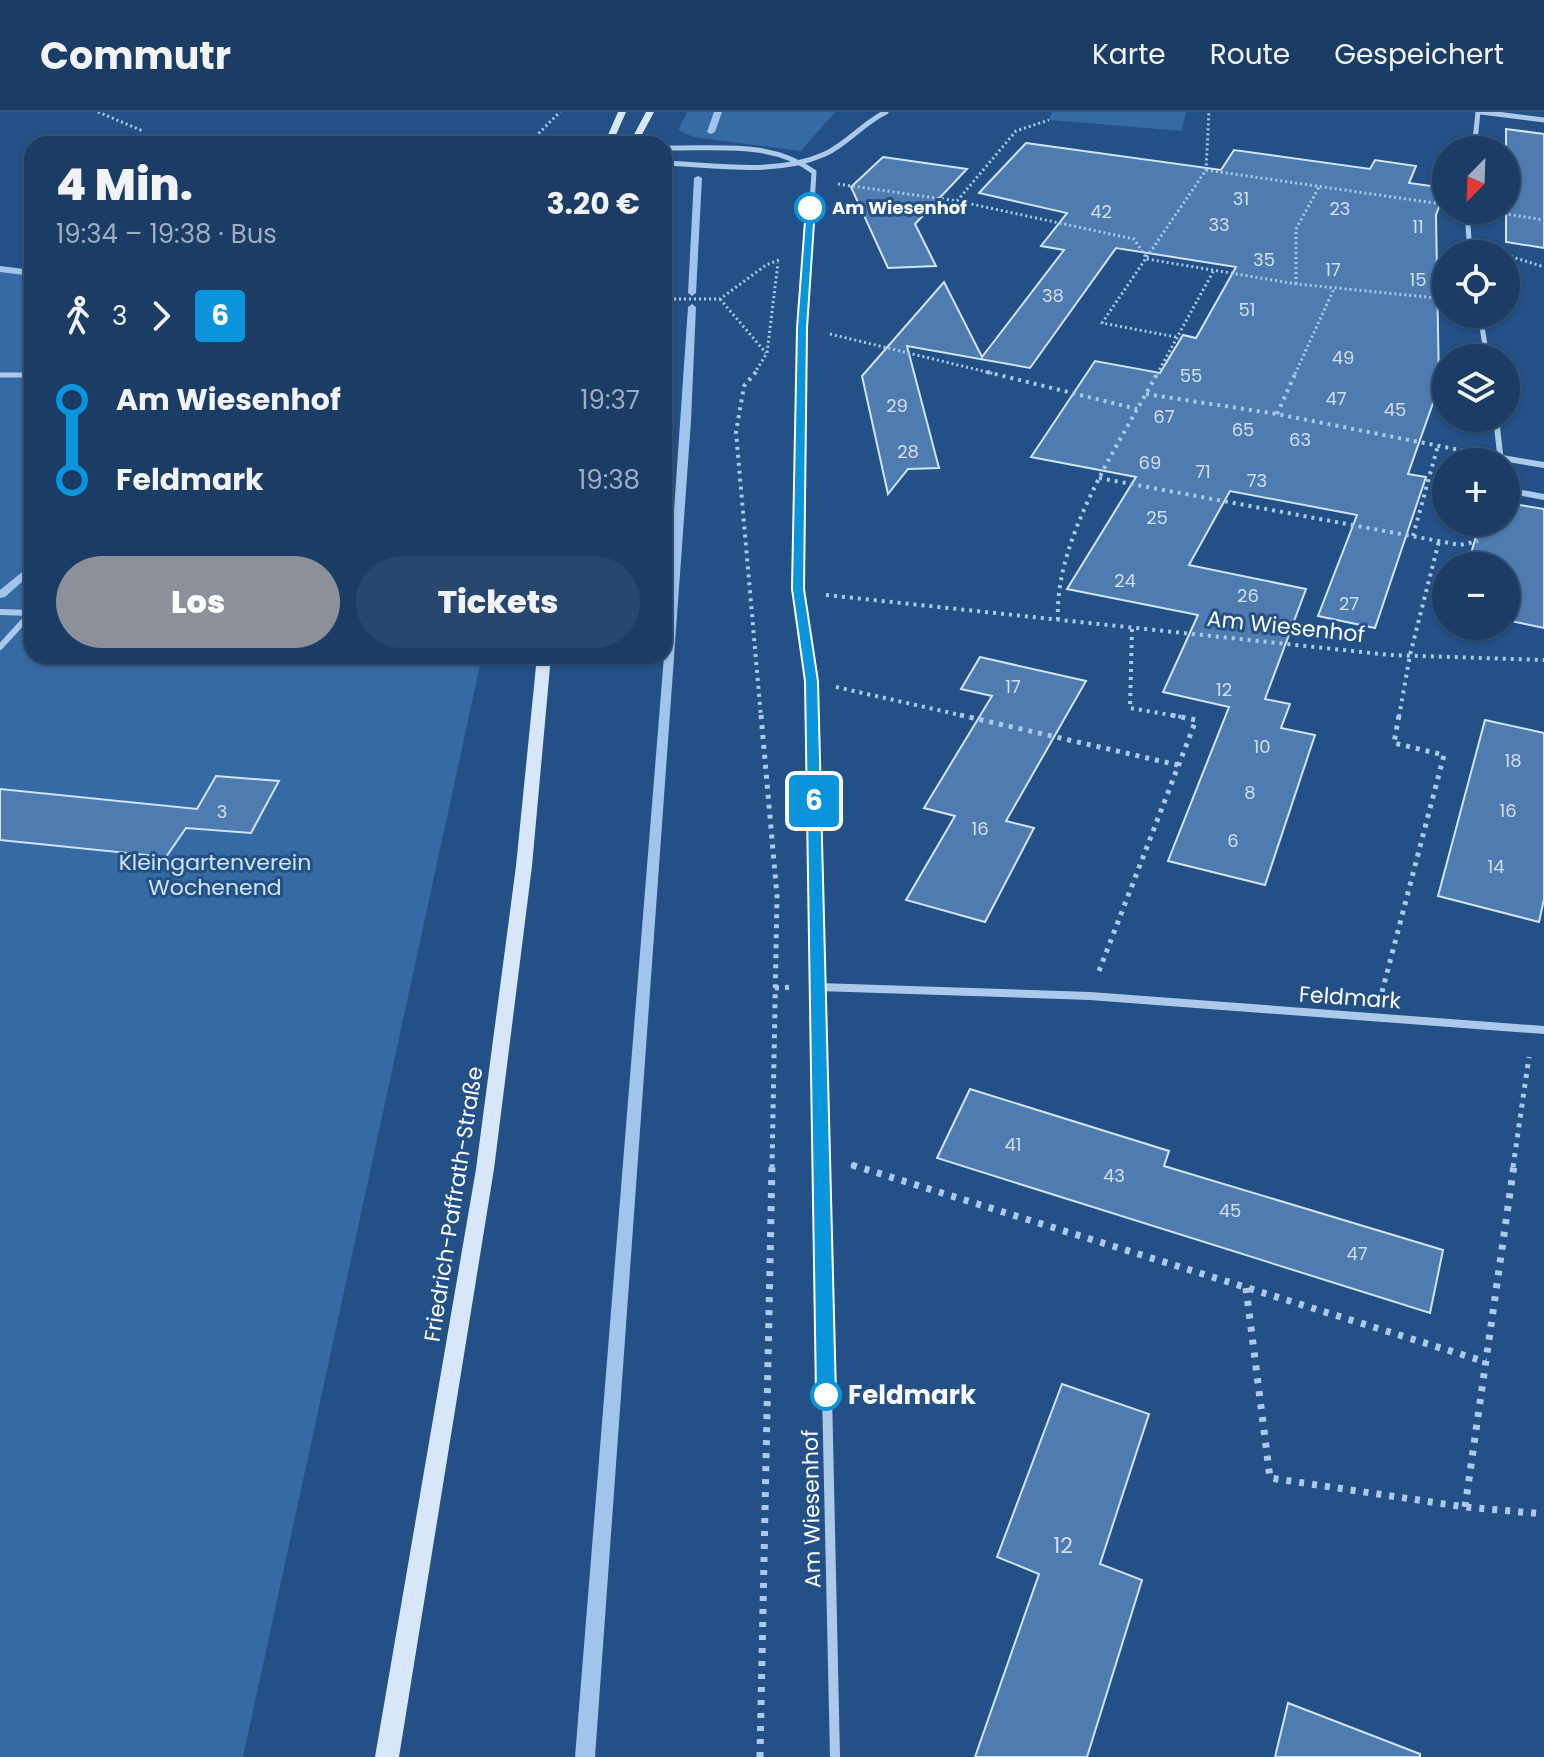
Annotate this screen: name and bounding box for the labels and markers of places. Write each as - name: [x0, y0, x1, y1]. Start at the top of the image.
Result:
- marker: Am Wiesenhof: [795, 193, 825, 223]
- place label: Am Wiesenhof: [832, 195, 967, 220]
- place label: Feldmark: [848, 1377, 976, 1413]
- marker: Feldmark: [811, 1380, 841, 1410]

